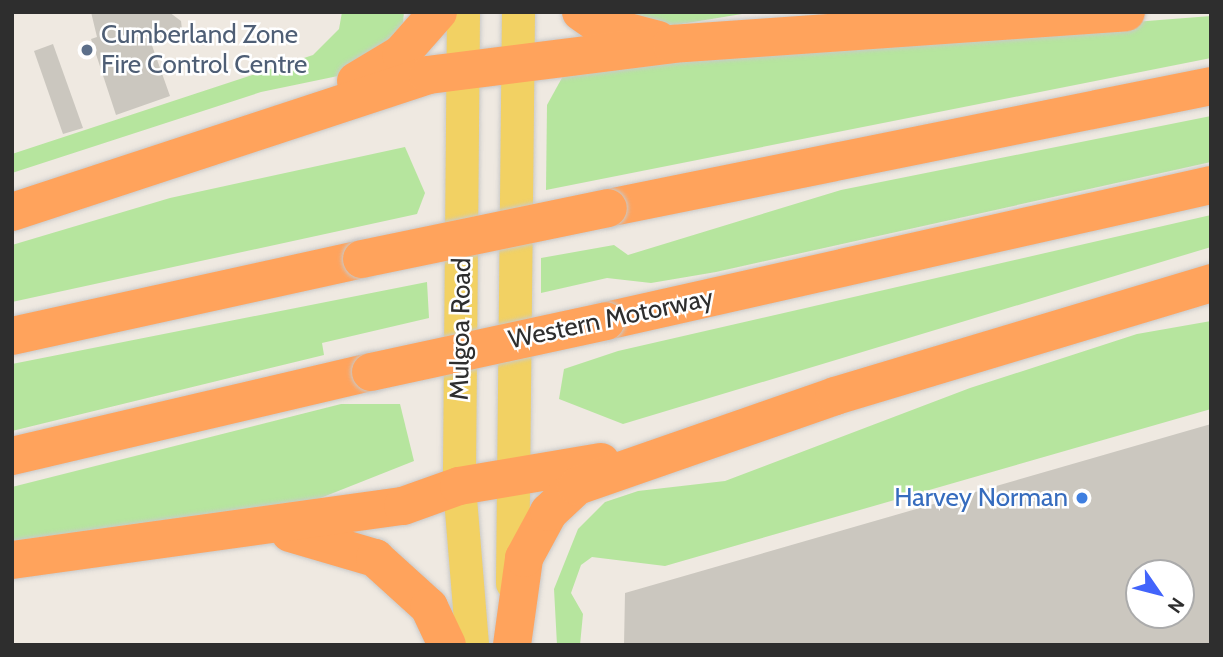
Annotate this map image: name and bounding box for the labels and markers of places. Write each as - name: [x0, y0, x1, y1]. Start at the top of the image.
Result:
- place label: Cumberland Zone Fire Control Centre: [101, 19, 307, 80]
- marker: Cumberland Zone Fire Control Centre: [79, 42, 95, 58]
- place label: Harvey Norman: [894, 482, 1068, 514]
- marker: Harvey Norman: [1074, 490, 1090, 506]

